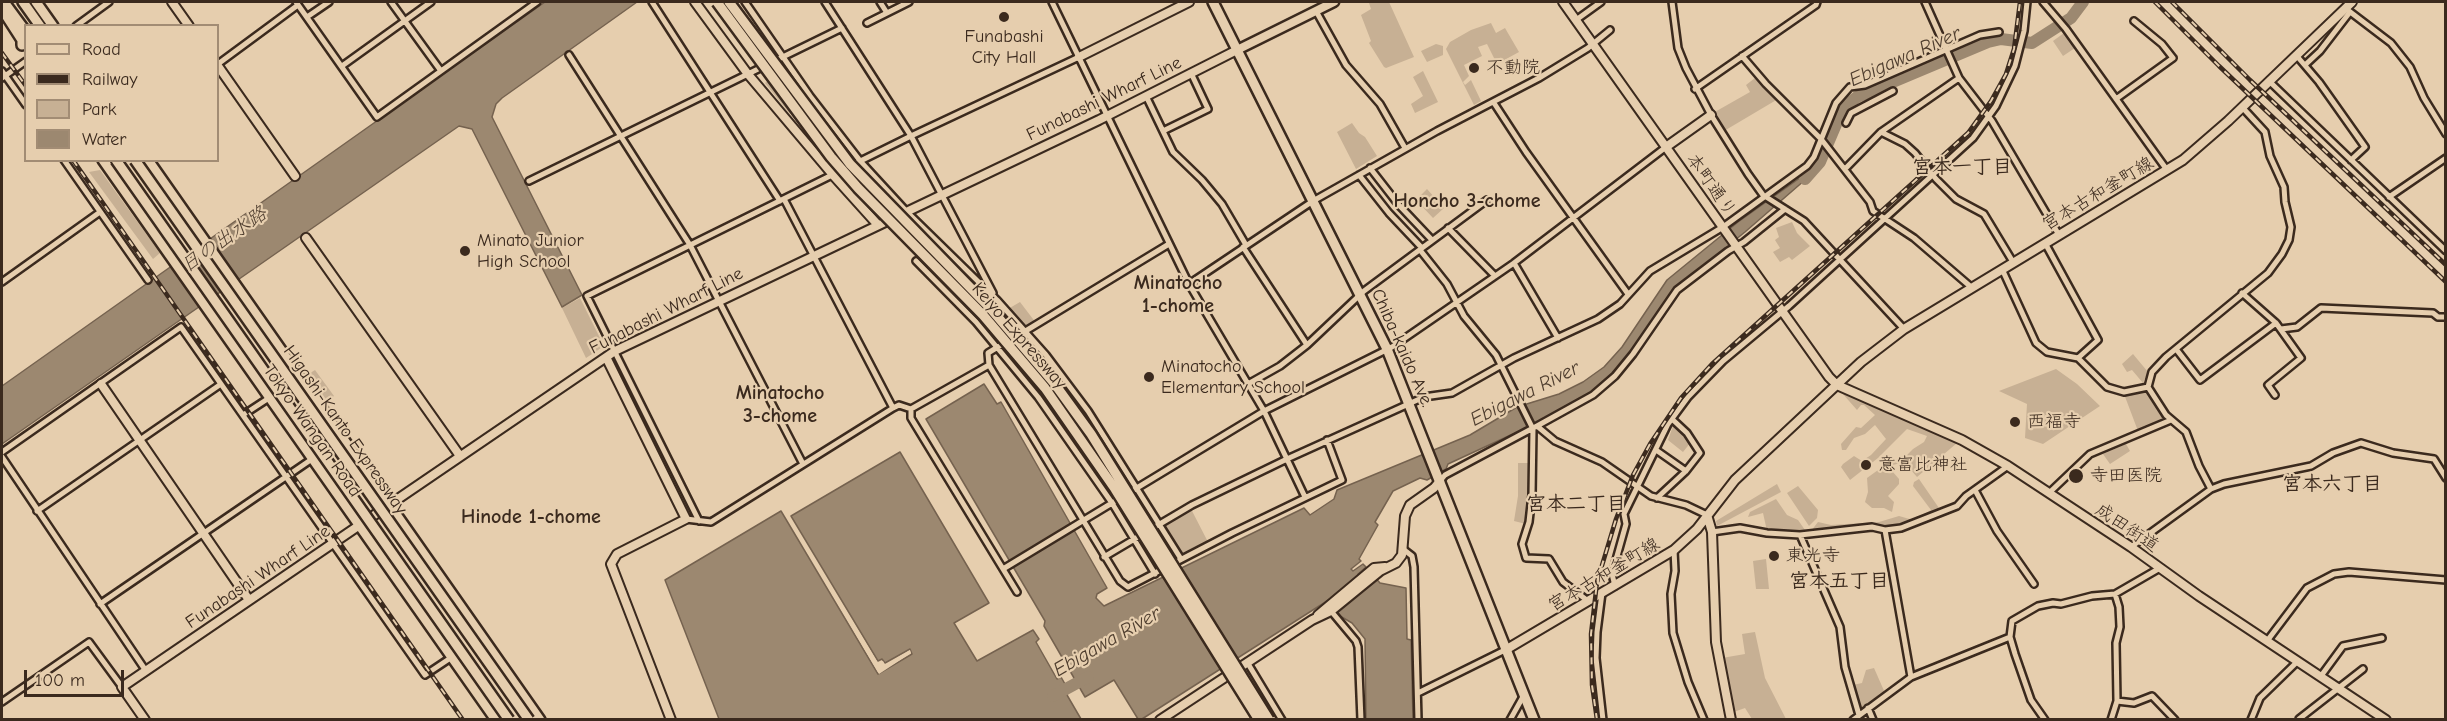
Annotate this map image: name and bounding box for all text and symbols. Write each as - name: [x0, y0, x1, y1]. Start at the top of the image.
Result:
- marker: Funabashi City Hall: [997, 10, 1011, 24]
- water label: Ebigawa River: [1845, 22, 1965, 92]
- legend: [24, 24, 219, 162]
- place label: Funabashi City Hall: [965, 26, 1043, 68]
- text: Road: [82, 39, 121, 60]
- street label: Funabashi Wharf Line: [1023, 52, 1185, 146]
- place label: 不動院: [1486, 57, 1540, 79]
- marker: 不動院: [1467, 61, 1481, 75]
- text: Railway: [82, 69, 138, 90]
- text: Park: [82, 99, 116, 120]
- text: Water: [82, 129, 126, 150]
- street label: 本町通り: [1682, 149, 1740, 221]
- street label: 宮本古和釜町線: [2038, 152, 2158, 236]
- district label: 宮本一丁目: [1912, 155, 2012, 179]
- district label: Honcho 3-chome: [1394, 189, 1540, 213]
- water label: 日の出水路: [176, 201, 272, 279]
- place label: Minato Junior High School: [477, 230, 584, 272]
- marker: Minato Junior High School: [458, 244, 472, 258]
- street label: Funabashi Wharf Line: [585, 263, 747, 359]
- district label: Minatocho 1-chome: [1134, 271, 1222, 318]
- street label: Keiyo Expressway: [967, 278, 1071, 394]
- street label: Chiba-kaido Ave.: [1366, 286, 1438, 410]
- street label: Higashi-Kanto Expressway: [278, 341, 412, 519]
- place label: Minatocho Elementary School: [1161, 356, 1305, 398]
- water label: Ebigawa River: [1466, 356, 1584, 432]
- street label: Tokyo Wangan Road: [258, 361, 366, 501]
- marker: Minatocho Elementary School: [1142, 370, 1156, 384]
- district label: Minatocho 3-chome: [736, 381, 824, 428]
- place label: 西福寺: [2027, 411, 2081, 433]
- marker: 西福寺: [2008, 415, 2022, 429]
- place label: 意富比神社: [1878, 454, 1968, 476]
- marker: 意富比神社: [1859, 458, 1873, 472]
- place label: 寺田医院: [2090, 465, 2162, 487]
- marker: 寺田医院: [2067, 467, 2085, 485]
- district label: 宮本六丁目: [2282, 472, 2382, 496]
- district label: 宮本二丁目: [1526, 492, 1626, 516]
- street label: 成田街道: [2091, 499, 2163, 557]
- district label: Hinode 1-chome: [461, 505, 601, 529]
- street label: Funabashi Wharf Line: [182, 521, 334, 633]
- street label: 宮本古和釜町線: [1544, 533, 1664, 617]
- place label: 東光寺: [1786, 545, 1840, 567]
- marker: 東光寺: [1767, 549, 1781, 563]
- district label: 宮本五丁目: [1789, 569, 1889, 593]
- water label: Ebigawa River: [1049, 602, 1165, 682]
- scale bar: [27, 658, 128, 696]
- text: 100 m: [35, 670, 85, 691]

